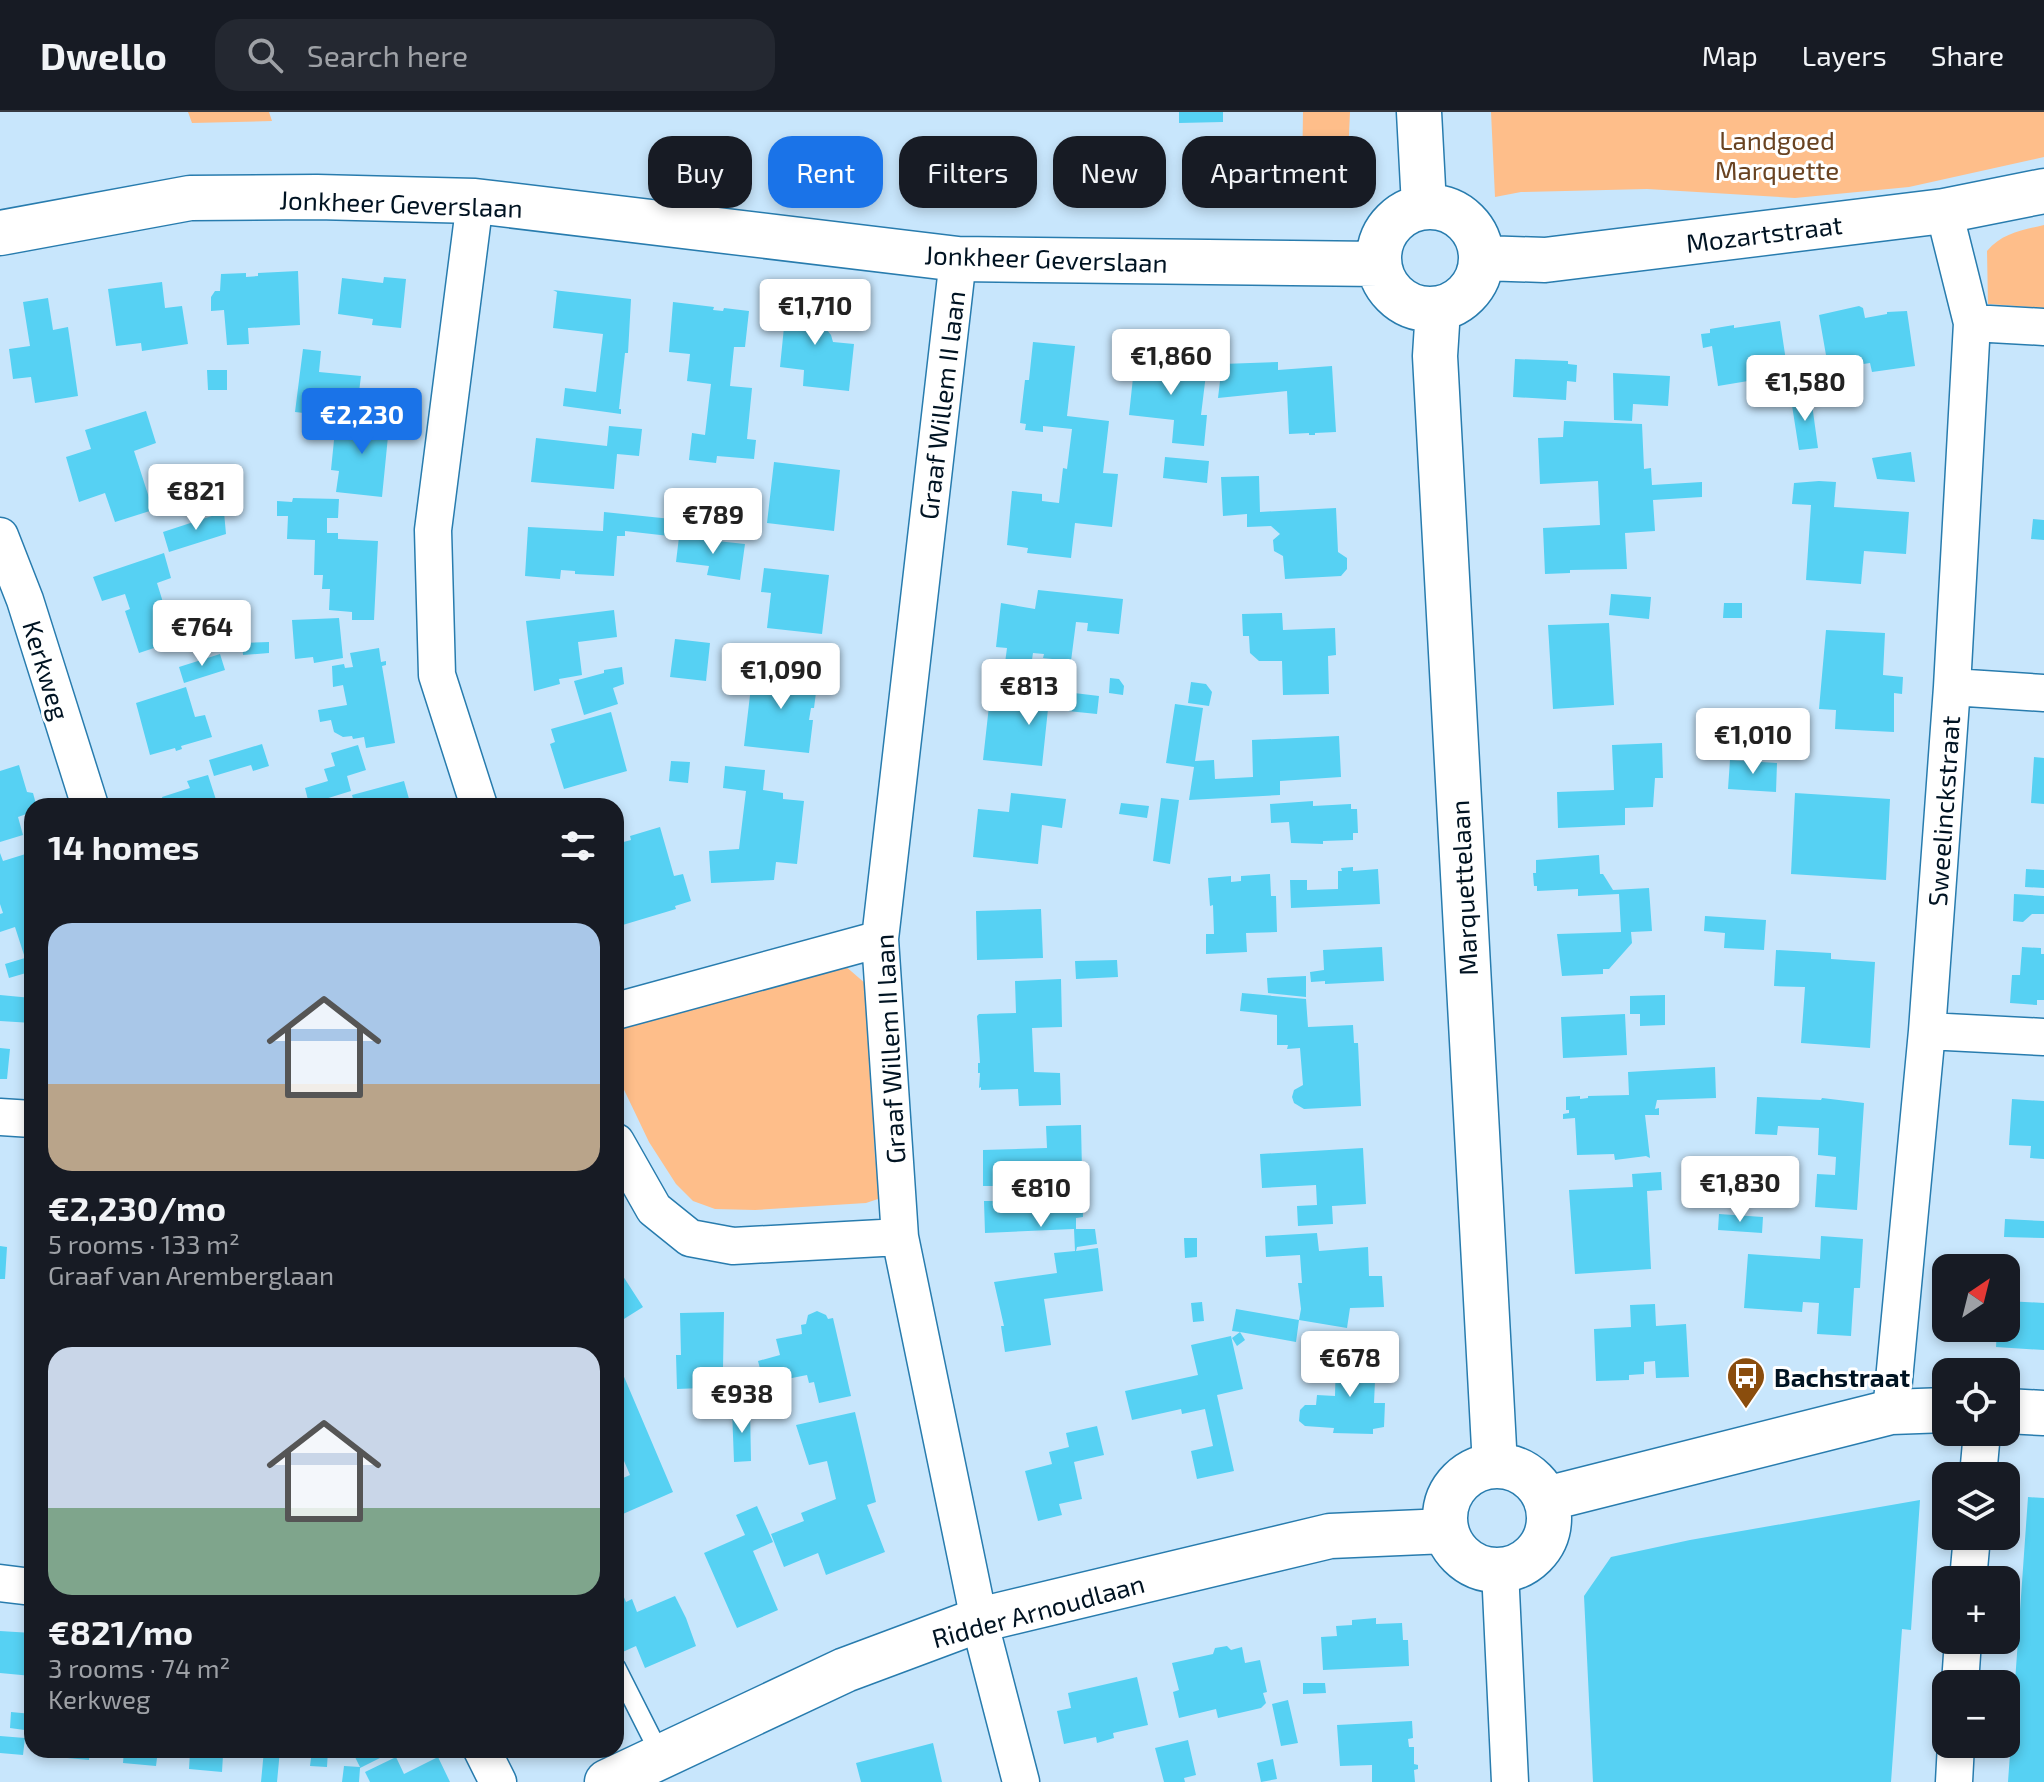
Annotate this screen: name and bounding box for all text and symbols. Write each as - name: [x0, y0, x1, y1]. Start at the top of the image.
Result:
- search box: [215, 19, 775, 91]
- text: Dwello: [40, 32, 167, 78]
- icon: search: [243, 33, 287, 77]
- text: Search here: [307, 37, 468, 73]
- text: Map: [1702, 38, 1758, 72]
- text: Layers: [1802, 38, 1887, 72]
- text: Share: [1931, 38, 2004, 72]
- park label: Landgoed Marquette: [1715, 124, 1839, 185]
- chip: Buy: [648, 136, 752, 208]
- chip: Rent: [768, 136, 883, 208]
- chip: Filters: [899, 136, 1037, 208]
- chip: New: [1053, 136, 1166, 208]
- chip: Apartment: [1182, 136, 1376, 208]
- street label: Jonkheer Geverslaan: [279, 183, 523, 223]
- street label: Mozartstraat: [1684, 208, 1844, 258]
- street label: Jonkheer Geverslaan: [924, 238, 1168, 278]
- pin: €1,710: [750, 279, 880, 347]
- text: €1,710: [778, 289, 852, 320]
- street label: Graaf Willem II laan: [912, 289, 970, 521]
- pin: €1,860: [1106, 329, 1236, 397]
- text: €1,860: [1130, 339, 1212, 370]
- pin: €1,580: [1740, 355, 1870, 423]
- text: €1,580: [1764, 365, 1846, 396]
- pin: €2,230: [297, 388, 427, 456]
- text: €2,230: [320, 398, 404, 429]
- pin: €821: [149, 464, 243, 532]
- text: €821: [166, 474, 226, 505]
- pin: €789: [666, 488, 760, 556]
- text: €789: [682, 498, 744, 529]
- pin: €764: [155, 600, 249, 668]
- text: €764: [171, 610, 233, 641]
- street label: Kerkweg: [17, 616, 77, 724]
- pin: €1,090: [716, 643, 846, 711]
- text: €1,090: [740, 653, 822, 684]
- pin: €813: [982, 659, 1076, 727]
- text: €813: [1000, 669, 1058, 700]
- pin: €1,010: [1688, 708, 1818, 776]
- street label: Sweelinckstraat: [1921, 715, 1965, 907]
- text: €1,010: [1714, 718, 1792, 749]
- street label: Marquettelaan: [1443, 799, 1483, 977]
- icon: filters: [556, 824, 600, 868]
- text: 14 homes: [48, 826, 199, 867]
- street label: Graaf Willem II laan: [868, 933, 910, 1165]
- icon: home: [252, 975, 396, 1119]
- pin: €1,830: [1675, 1156, 1805, 1224]
- pin: €810: [994, 1161, 1088, 1229]
- text: €1,830: [1699, 1166, 1781, 1197]
- text: €810: [1011, 1171, 1071, 1202]
- text: €2,230/mo: [48, 1187, 226, 1228]
- text: 5 rooms · 133 m²: [48, 1228, 240, 1259]
- north arrow: [1932, 1254, 2020, 1342]
- map controls: [1932, 1254, 2020, 1758]
- text: Graaf van Aremberglaan: [48, 1259, 334, 1290]
- pin: €678: [1303, 1331, 1397, 1399]
- text: €678: [1319, 1341, 1381, 1372]
- bus stop icon: Bachstraat: [1725, 1355, 1767, 1410]
- button: locate: [1932, 1358, 2020, 1446]
- place label: Bachstraat: [1774, 1361, 1910, 1392]
- pin: €938: [695, 1367, 789, 1435]
- text: €938: [711, 1377, 773, 1408]
- icon: home: [252, 1399, 396, 1543]
- button: layers: [1932, 1462, 2020, 1550]
- button: +: [1932, 1566, 2020, 1654]
- street label: Ridder Arnoudlaan: [928, 1567, 1148, 1653]
- text: €821/mo: [48, 1611, 193, 1652]
- text: 3 rooms · 74 m²: [48, 1652, 230, 1683]
- button: −: [1932, 1670, 2020, 1758]
- text: Kerkweg: [48, 1683, 150, 1714]

